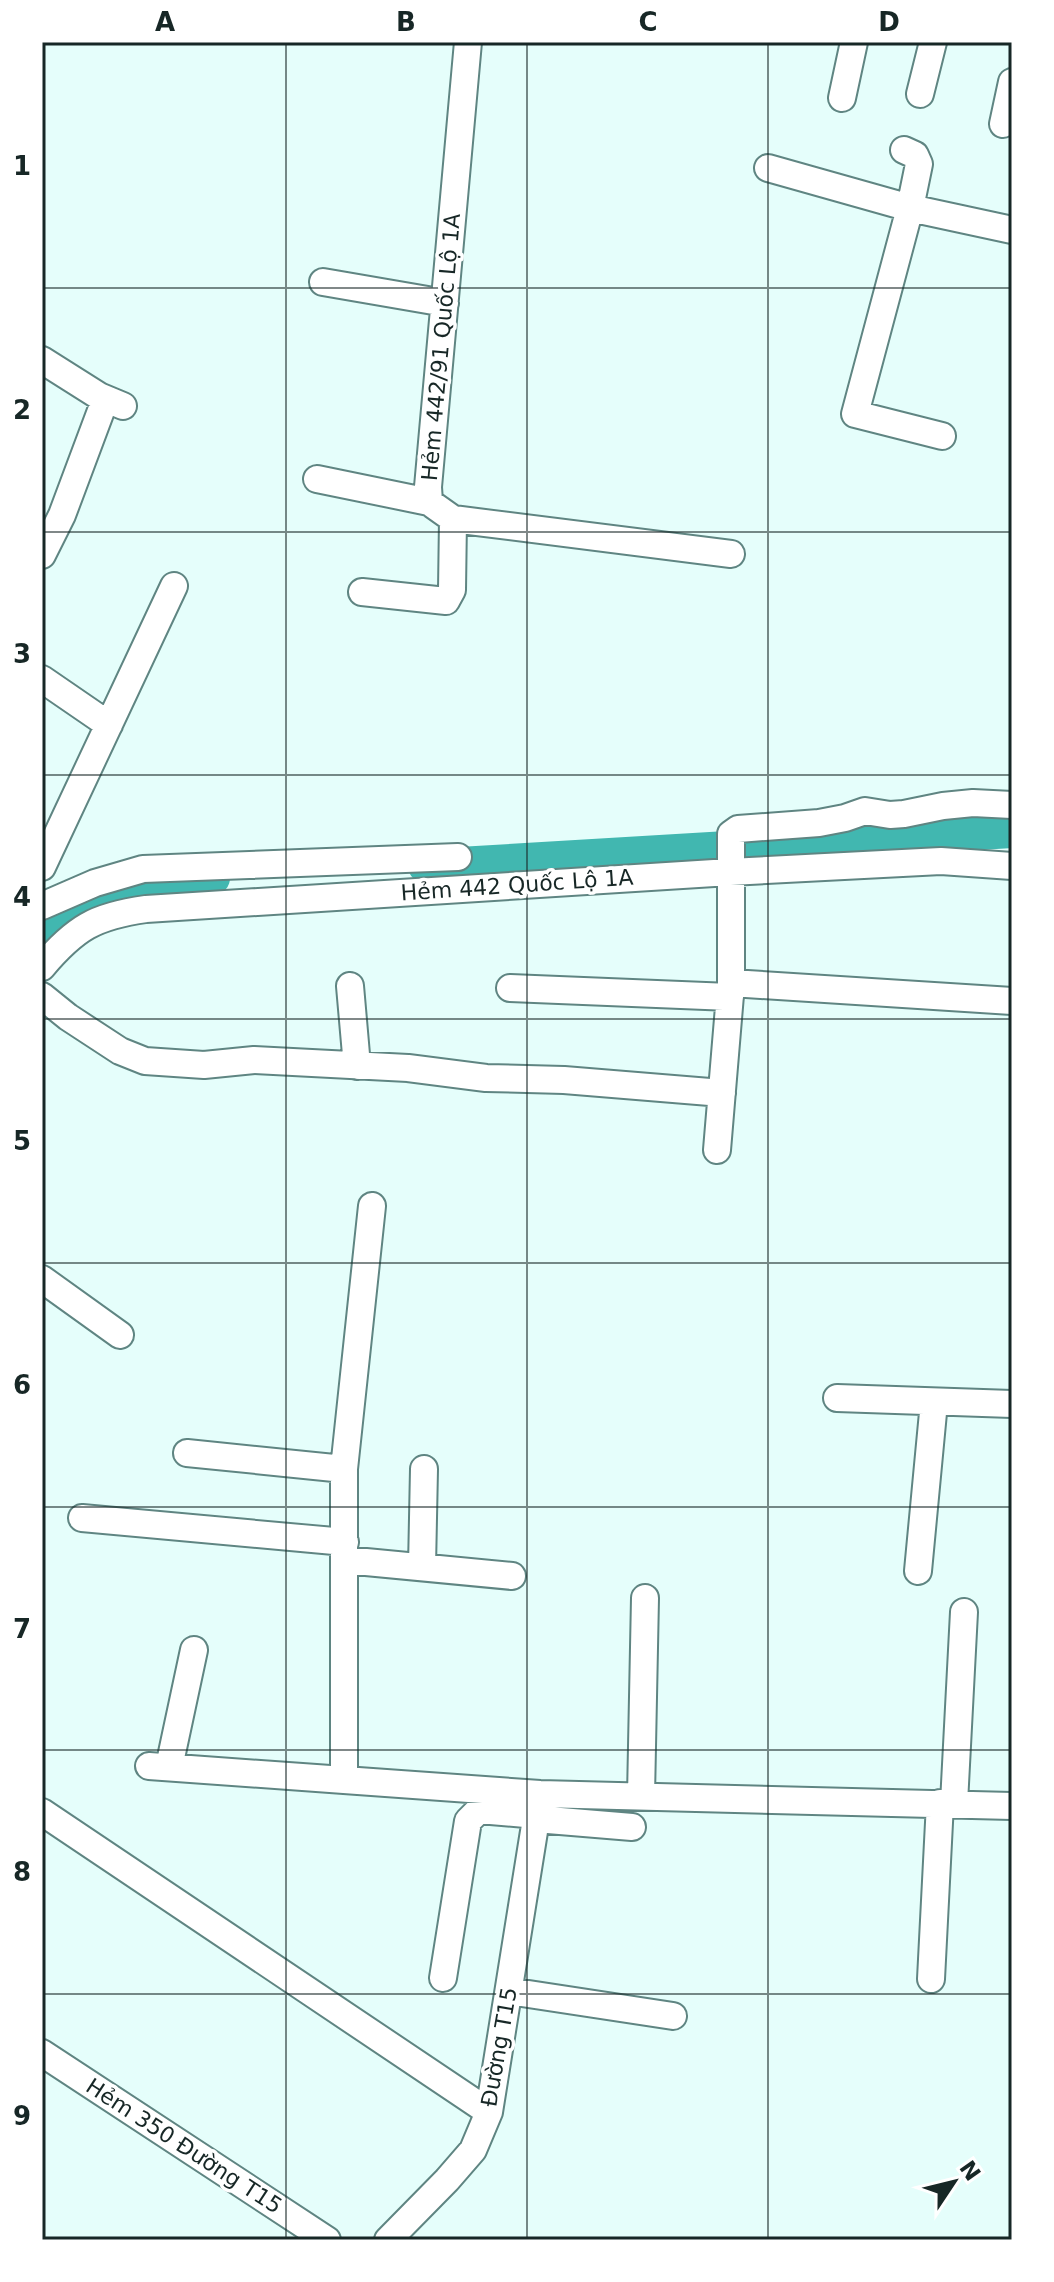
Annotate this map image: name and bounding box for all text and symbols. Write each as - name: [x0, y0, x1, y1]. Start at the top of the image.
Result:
- text: A: [155, 7, 175, 37]
- text: B: [396, 7, 416, 37]
- text: C: [638, 7, 658, 37]
- text: D: [878, 7, 900, 37]
- text: 1: [13, 151, 31, 181]
- street label: Hẻm 442/91 Quốc Lộ 1A: [417, 212, 465, 482]
- text: 2: [13, 395, 31, 425]
- text: 3: [13, 639, 31, 669]
- street label: Hẻm 442 Quốc Lộ 1A: [400, 864, 634, 906]
- text: 4: [13, 882, 31, 912]
- text: 5: [13, 1126, 31, 1156]
- text: 6: [13, 1370, 31, 1400]
- text: 7: [13, 1614, 31, 1644]
- text: 8: [13, 1857, 31, 1887]
- street label: Đường T15: [476, 1985, 522, 2109]
- street label: Hẻm 350 Đường T15: [81, 2073, 287, 2219]
- text: 9: [13, 2101, 31, 2131]
- north arrow: [914, 2142, 994, 2222]
- text: N: [954, 2156, 985, 2186]

